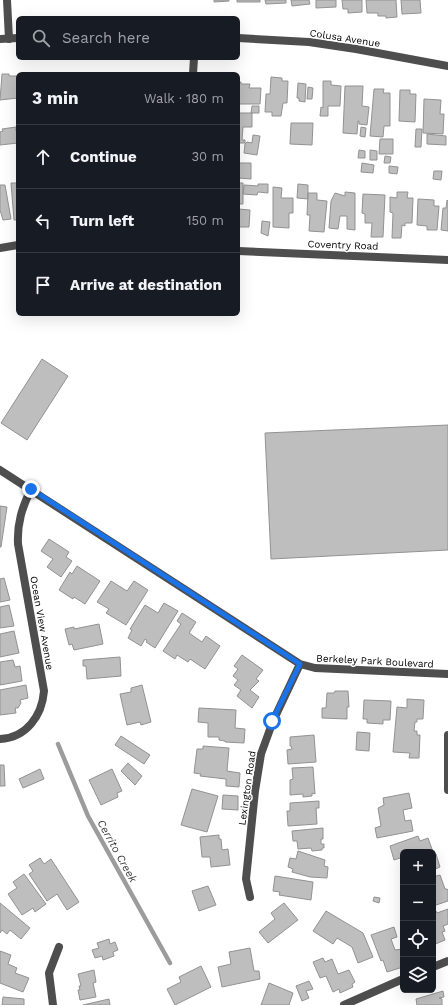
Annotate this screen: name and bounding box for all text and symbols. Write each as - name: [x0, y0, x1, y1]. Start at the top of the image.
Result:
- search box: [16, 16, 240, 60]
- icon: search: [30, 27, 52, 49]
- street label: Colusa Avenue: [309, 27, 381, 49]
- text: Search here: [62, 29, 150, 47]
- text: 3 min: [32, 88, 78, 108]
- text: Walk · 180 m: [144, 91, 224, 106]
- icon: ahead: [32, 146, 54, 168]
- text: Continue: [70, 148, 137, 166]
- text: 30 m: [192, 149, 224, 164]
- icon: left: [32, 210, 54, 232]
- text: Turn left: [70, 212, 134, 230]
- text: 150 m: [186, 213, 224, 228]
- street label: Coventry Road: [307, 238, 379, 252]
- icon: arrive: [32, 274, 54, 296]
- text: Arrive at destination: [70, 276, 222, 294]
- route end: [22, 480, 40, 498]
- street label: Ocean View Avenue: [28, 575, 56, 671]
- street label: Berkeley Park Boulevard: [316, 652, 434, 670]
- route start: [263, 712, 281, 730]
- street label: Lexington Road: [236, 750, 258, 826]
- water label: Cerrito Creek: [94, 817, 140, 886]
- map controls: [400, 849, 436, 993]
- button: +: [400, 849, 436, 885]
- button: −: [400, 885, 436, 921]
- button: locate: [400, 921, 436, 957]
- button: layers: [400, 957, 436, 993]

